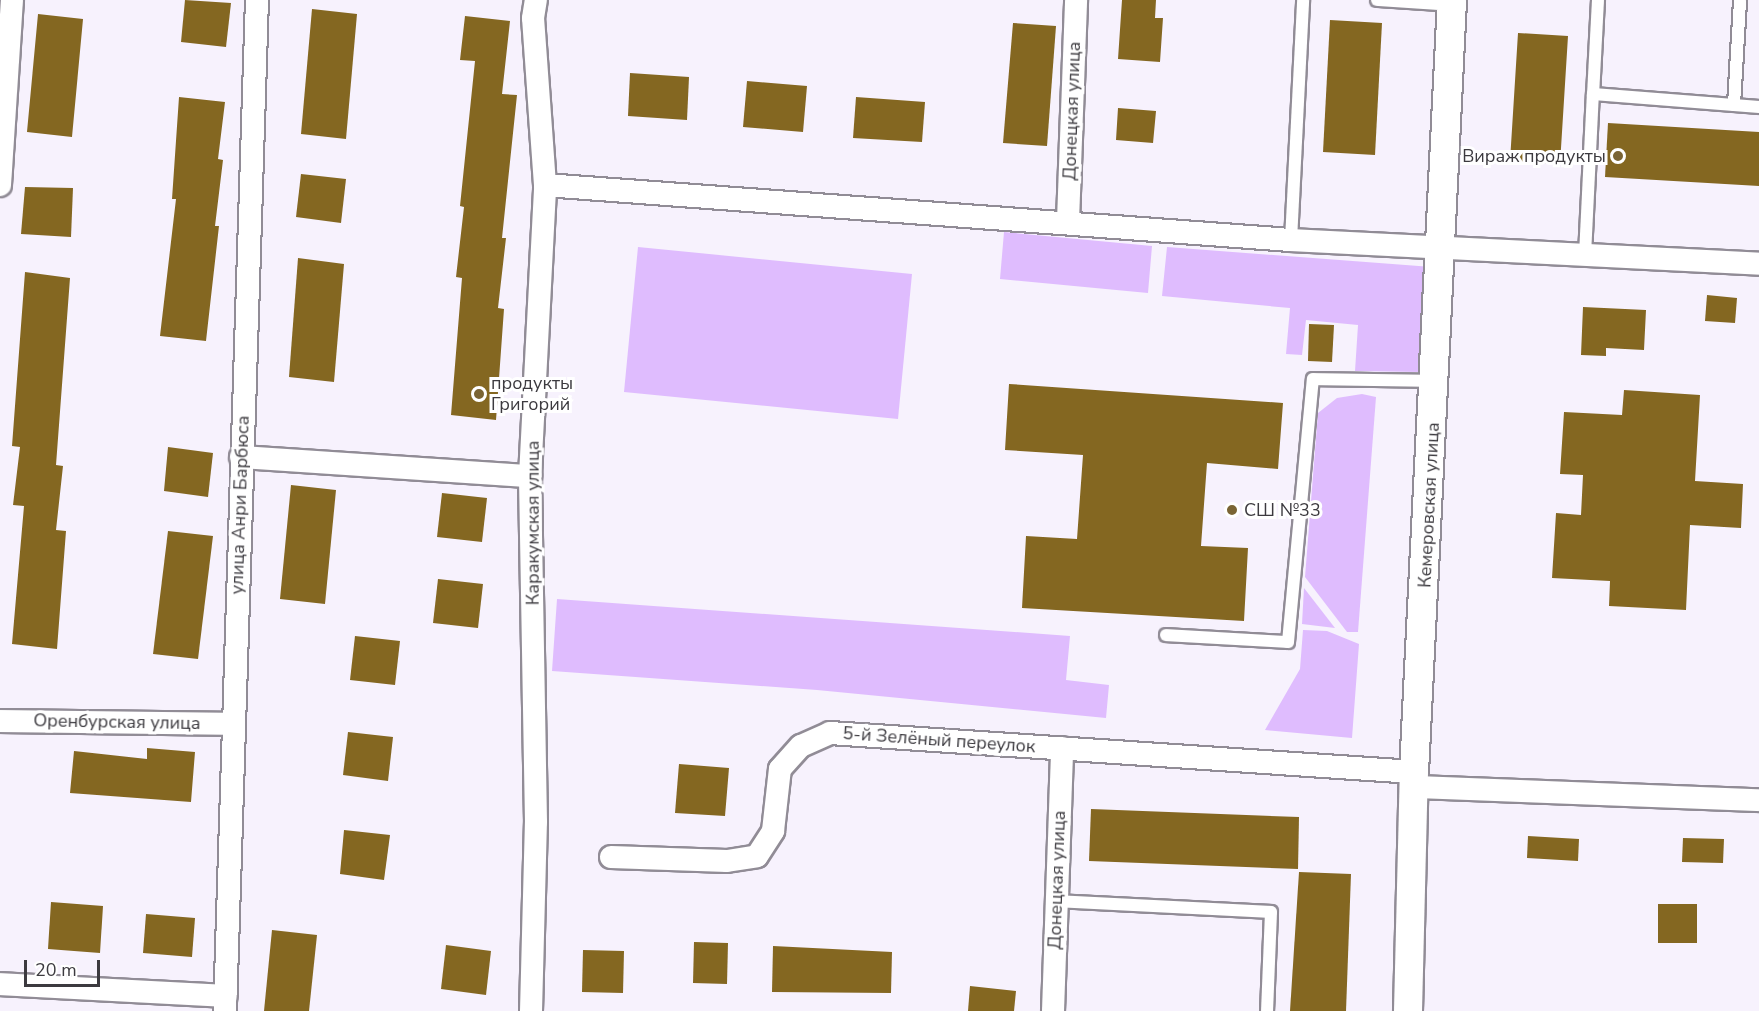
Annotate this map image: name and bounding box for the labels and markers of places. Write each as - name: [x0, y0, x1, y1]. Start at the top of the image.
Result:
- place label: Вираж продукты: [1462, 145, 1606, 167]
- marker: Вираж продукты: [1611, 149, 1625, 163]
- place label: продукты Григорий: [491, 373, 573, 416]
- marker: продукты Григорий: [472, 387, 486, 401]
- place label: СШ №33: [1244, 499, 1321, 521]
- marker: СШ №33: [1225, 503, 1239, 517]

